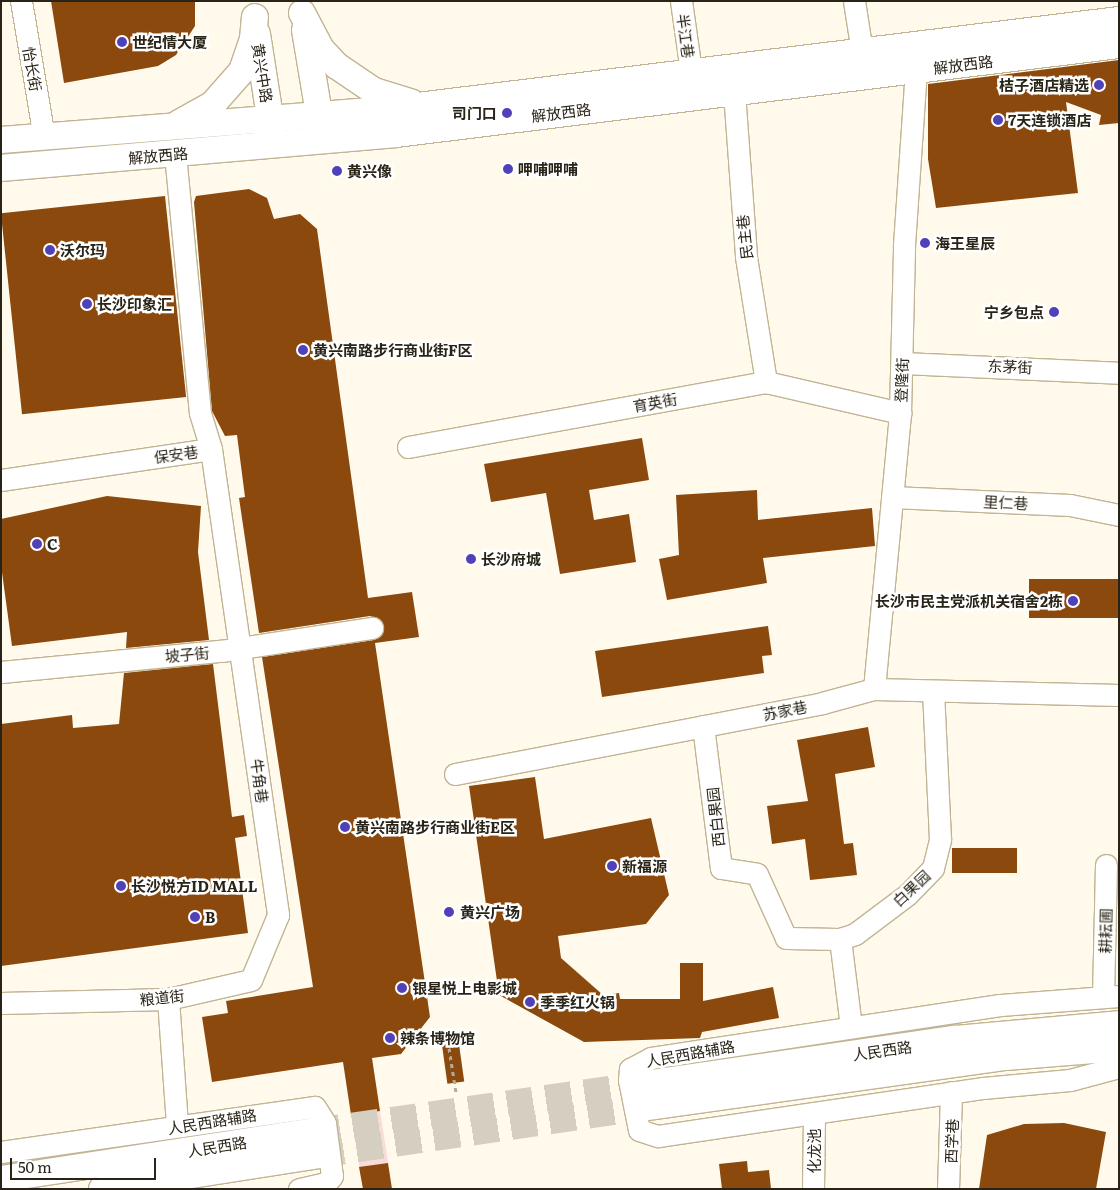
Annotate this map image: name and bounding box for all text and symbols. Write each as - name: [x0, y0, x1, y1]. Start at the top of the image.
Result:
- street label: 半江巷: [674, 12, 698, 60]
- place label: 世纪情大厦: [132, 33, 207, 51]
- marker: 世纪情大厦: [116, 36, 128, 48]
- street label: 黄兴中路: [249, 42, 277, 104]
- street label: 怡长街: [20, 45, 46, 93]
- street label: 解放西路: [932, 51, 994, 77]
- place label: 桔子酒店精选: [999, 76, 1089, 94]
- marker: 桔子酒店精选: [1093, 79, 1105, 91]
- street label: 解放西路: [530, 99, 592, 125]
- place label: 司门口: [452, 104, 497, 122]
- marker: 司门口: [501, 107, 513, 119]
- place label: 7天连锁酒店: [1008, 111, 1091, 129]
- marker: 7天连锁酒店: [992, 114, 1004, 126]
- street label: 解放西路: [127, 143, 189, 167]
- place label: 呷哺呷哺: [518, 160, 578, 178]
- place label: 黄兴像: [347, 162, 392, 180]
- marker: 呷哺呷哺: [502, 163, 514, 175]
- marker: 黄兴像: [331, 165, 343, 177]
- street label: 民主巷: [733, 214, 755, 260]
- place label: 海王星辰: [935, 234, 995, 252]
- marker: 海王星辰: [919, 237, 931, 249]
- place label: 沃尔玛: [60, 241, 105, 259]
- marker: 沃尔玛: [44, 244, 56, 256]
- place label: 长沙印象汇: [97, 295, 172, 313]
- marker: 长沙印象汇: [81, 298, 93, 310]
- place label: 宁乡包点: [984, 303, 1044, 321]
- marker: 宁乡包点: [1048, 306, 1060, 318]
- place label: 黄兴南路步行商业街F区: [313, 341, 473, 359]
- marker: 黄兴南路步行商业街F区: [297, 344, 309, 356]
- street label: 东茅街: [987, 356, 1033, 376]
- street label: 登隆街: [891, 357, 911, 403]
- street label: 育英街: [631, 389, 679, 415]
- street label: 保安巷: [152, 442, 200, 466]
- street label: 里仁巷: [983, 492, 1029, 512]
- place label: C: [47, 535, 58, 553]
- marker: C: [31, 538, 43, 550]
- place label: 长沙府城: [481, 550, 541, 568]
- marker: 长沙府城: [465, 553, 477, 565]
- place label: 长沙市民主党派机关宿舍2栋: [875, 592, 1063, 610]
- marker: 长沙市民主党派机关宿舍2栋: [1067, 595, 1079, 607]
- street label: 坡子街: [164, 643, 210, 665]
- street label: 苏家巷: [761, 697, 809, 723]
- street label: 牛角巷: [248, 757, 272, 805]
- street label: 西白果园: [703, 786, 727, 848]
- place label: 黄兴南路步行商业街E区: [355, 818, 515, 836]
- marker: 黄兴南路步行商业街E区: [339, 821, 351, 833]
- place label: 新福源: [622, 857, 667, 875]
- marker: 新福源: [606, 860, 618, 872]
- street label: 白果园: [888, 866, 934, 910]
- place label: 长沙悦方ID MALL: [131, 877, 258, 895]
- marker: 长沙悦方ID MALL: [115, 880, 127, 892]
- place label: 黄兴广场: [460, 903, 520, 921]
- marker: 黄兴广场: [442, 905, 456, 919]
- place label: B: [205, 908, 215, 926]
- street label: 耕耘圃: [1096, 908, 1114, 954]
- marker: B: [189, 911, 201, 923]
- place label: 银星悦上电影城: [412, 979, 517, 997]
- marker: 银星悦上电影城: [396, 982, 408, 994]
- street label: 粮道街: [139, 986, 185, 1008]
- place label: 季季红火锅: [540, 993, 615, 1011]
- marker: 季季红火锅: [524, 996, 536, 1008]
- place label: 辣条博物馆: [400, 1029, 475, 1047]
- marker: 辣条博物馆: [384, 1032, 396, 1044]
- street label: 人民西路辅路: [644, 1036, 736, 1070]
- street label: 人民西路: [851, 1037, 913, 1063]
- street label: 人民西路辅路: [166, 1105, 258, 1137]
- street label: 西学巷: [941, 1118, 961, 1164]
- street label: 化龙池: [805, 1129, 823, 1173]
- street label: 人民西路: [186, 1132, 248, 1160]
- scale bar: [12, 1148, 159, 1180]
- text: 50 m: [18, 1155, 52, 1178]

